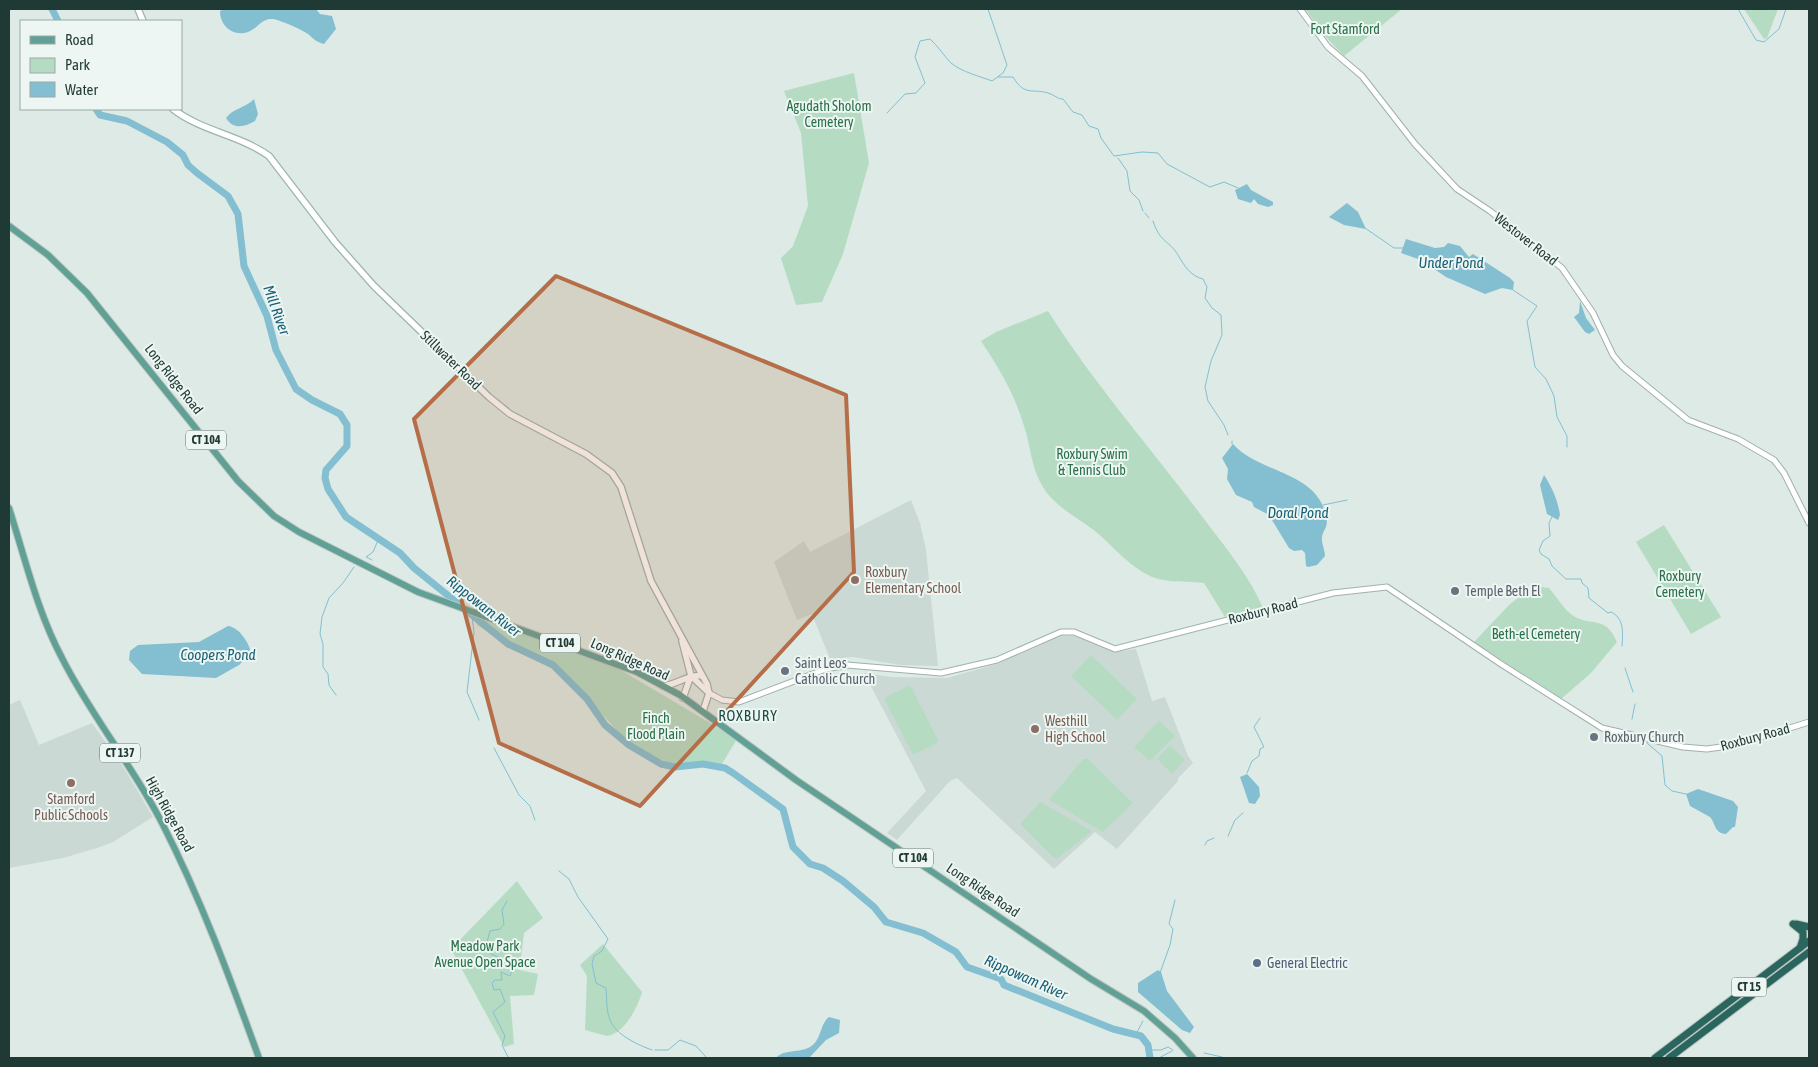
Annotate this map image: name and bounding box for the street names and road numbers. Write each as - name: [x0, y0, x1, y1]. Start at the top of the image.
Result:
- street label: Westover Road: [1491, 209, 1561, 269]
- street label: Stillwater Road: [417, 327, 485, 393]
- street label: Long Ridge Road: [142, 341, 206, 417]
- road number: CT 104: [186, 430, 226, 450]
- street label: Roxbury Road: [1227, 595, 1299, 627]
- road number: CT 104: [540, 634, 580, 652]
- street label: Long Ridge Road: [588, 635, 672, 683]
- street label: Roxbury Road: [1719, 720, 1791, 754]
- road number: CT 137: [100, 744, 140, 762]
- street label: High Ridge Road: [143, 774, 197, 854]
- road number: CT 104: [893, 848, 933, 868]
- street label: Long Ridge Road: [944, 860, 1022, 920]
- road number: CT 15: [1732, 978, 1766, 996]

